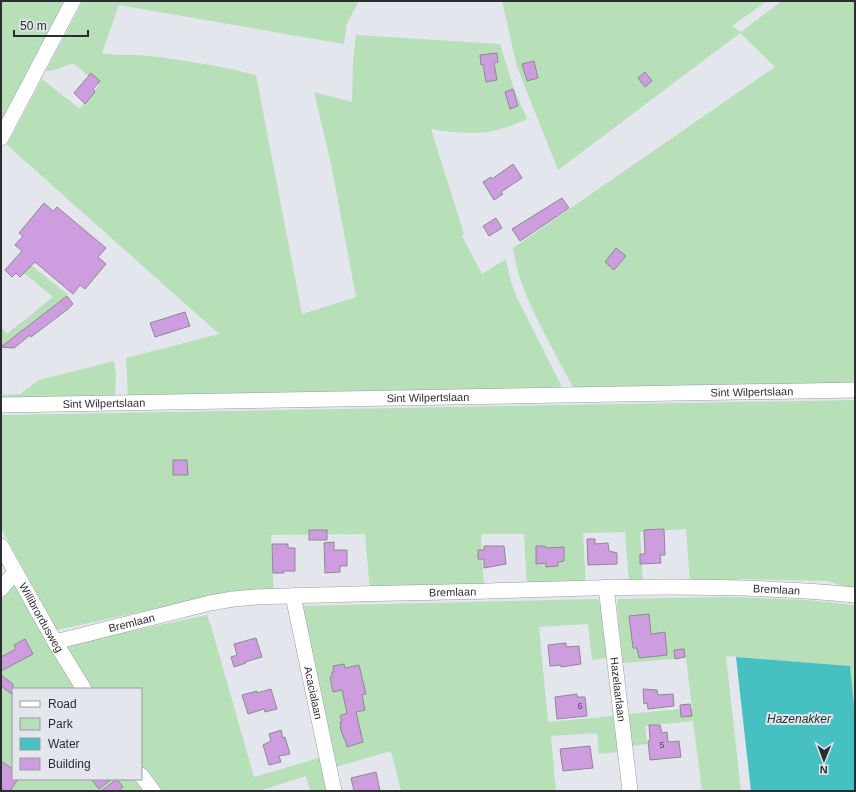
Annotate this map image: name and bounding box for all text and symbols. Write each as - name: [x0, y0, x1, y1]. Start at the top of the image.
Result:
- scale bar: [14, 12, 88, 38]
- text: 50 m: [20, 19, 47, 33]
- street label: Sint Wilpertslaan: [710, 385, 793, 399]
- street label: Sint Wilpertslaan: [387, 391, 469, 404]
- street label: Sint Wilpertslaan: [63, 396, 145, 410]
- street label: Willibrordusweg: [17, 581, 66, 654]
- street label: Bremlaan: [753, 582, 800, 597]
- street label: Bremlaan: [429, 585, 476, 598]
- street label: Bremlaan: [107, 611, 156, 634]
- street label: Hazelaarlaan: [608, 656, 628, 722]
- street label: Acacialaan: [302, 665, 325, 720]
- legend: [12, 688, 142, 780]
- text: Road: [48, 697, 77, 711]
- house number: 6: [577, 701, 583, 711]
- water label: Hazenakker: [767, 712, 832, 726]
- text: Park: [48, 717, 74, 731]
- text: Water: [48, 737, 80, 751]
- house number: 5: [659, 740, 665, 750]
- north arrow: [804, 740, 844, 780]
- text: Building: [48, 757, 91, 771]
- text: N: [820, 764, 828, 776]

